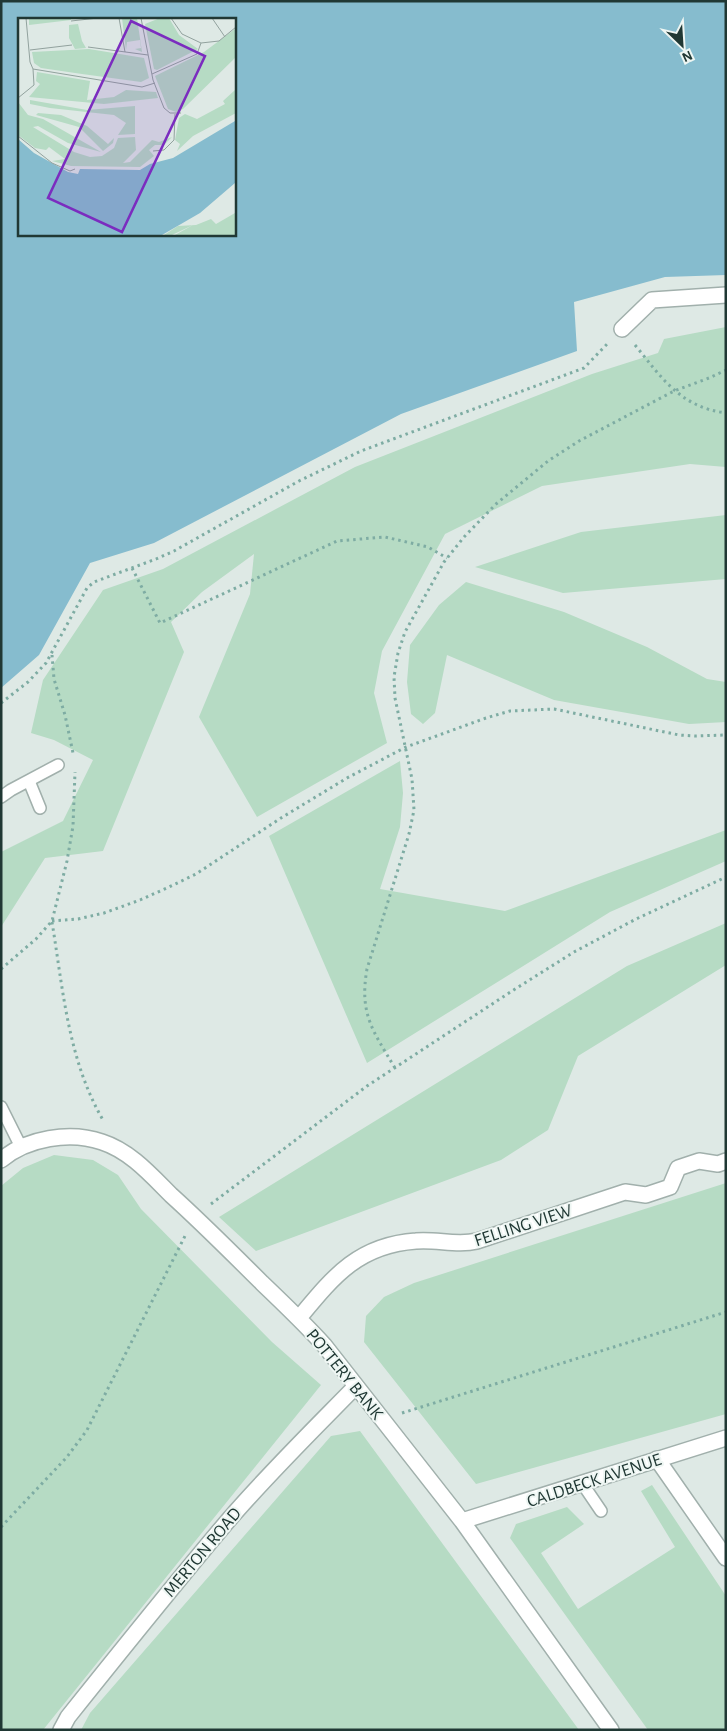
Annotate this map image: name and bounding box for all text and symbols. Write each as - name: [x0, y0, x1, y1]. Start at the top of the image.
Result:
- inset map: [18, 18, 235, 235]
- north arrow: [657, 20, 707, 70]
- text: N: [680, 47, 694, 64]
- street label: FELLING VIEW: [472, 1202, 574, 1250]
- street label: POTTERY BANK: [302, 1326, 386, 1423]
- street label: CALDBECK AVENUE: [525, 1451, 664, 1511]
- street label: MERTON ROAD: [161, 1505, 245, 1601]

